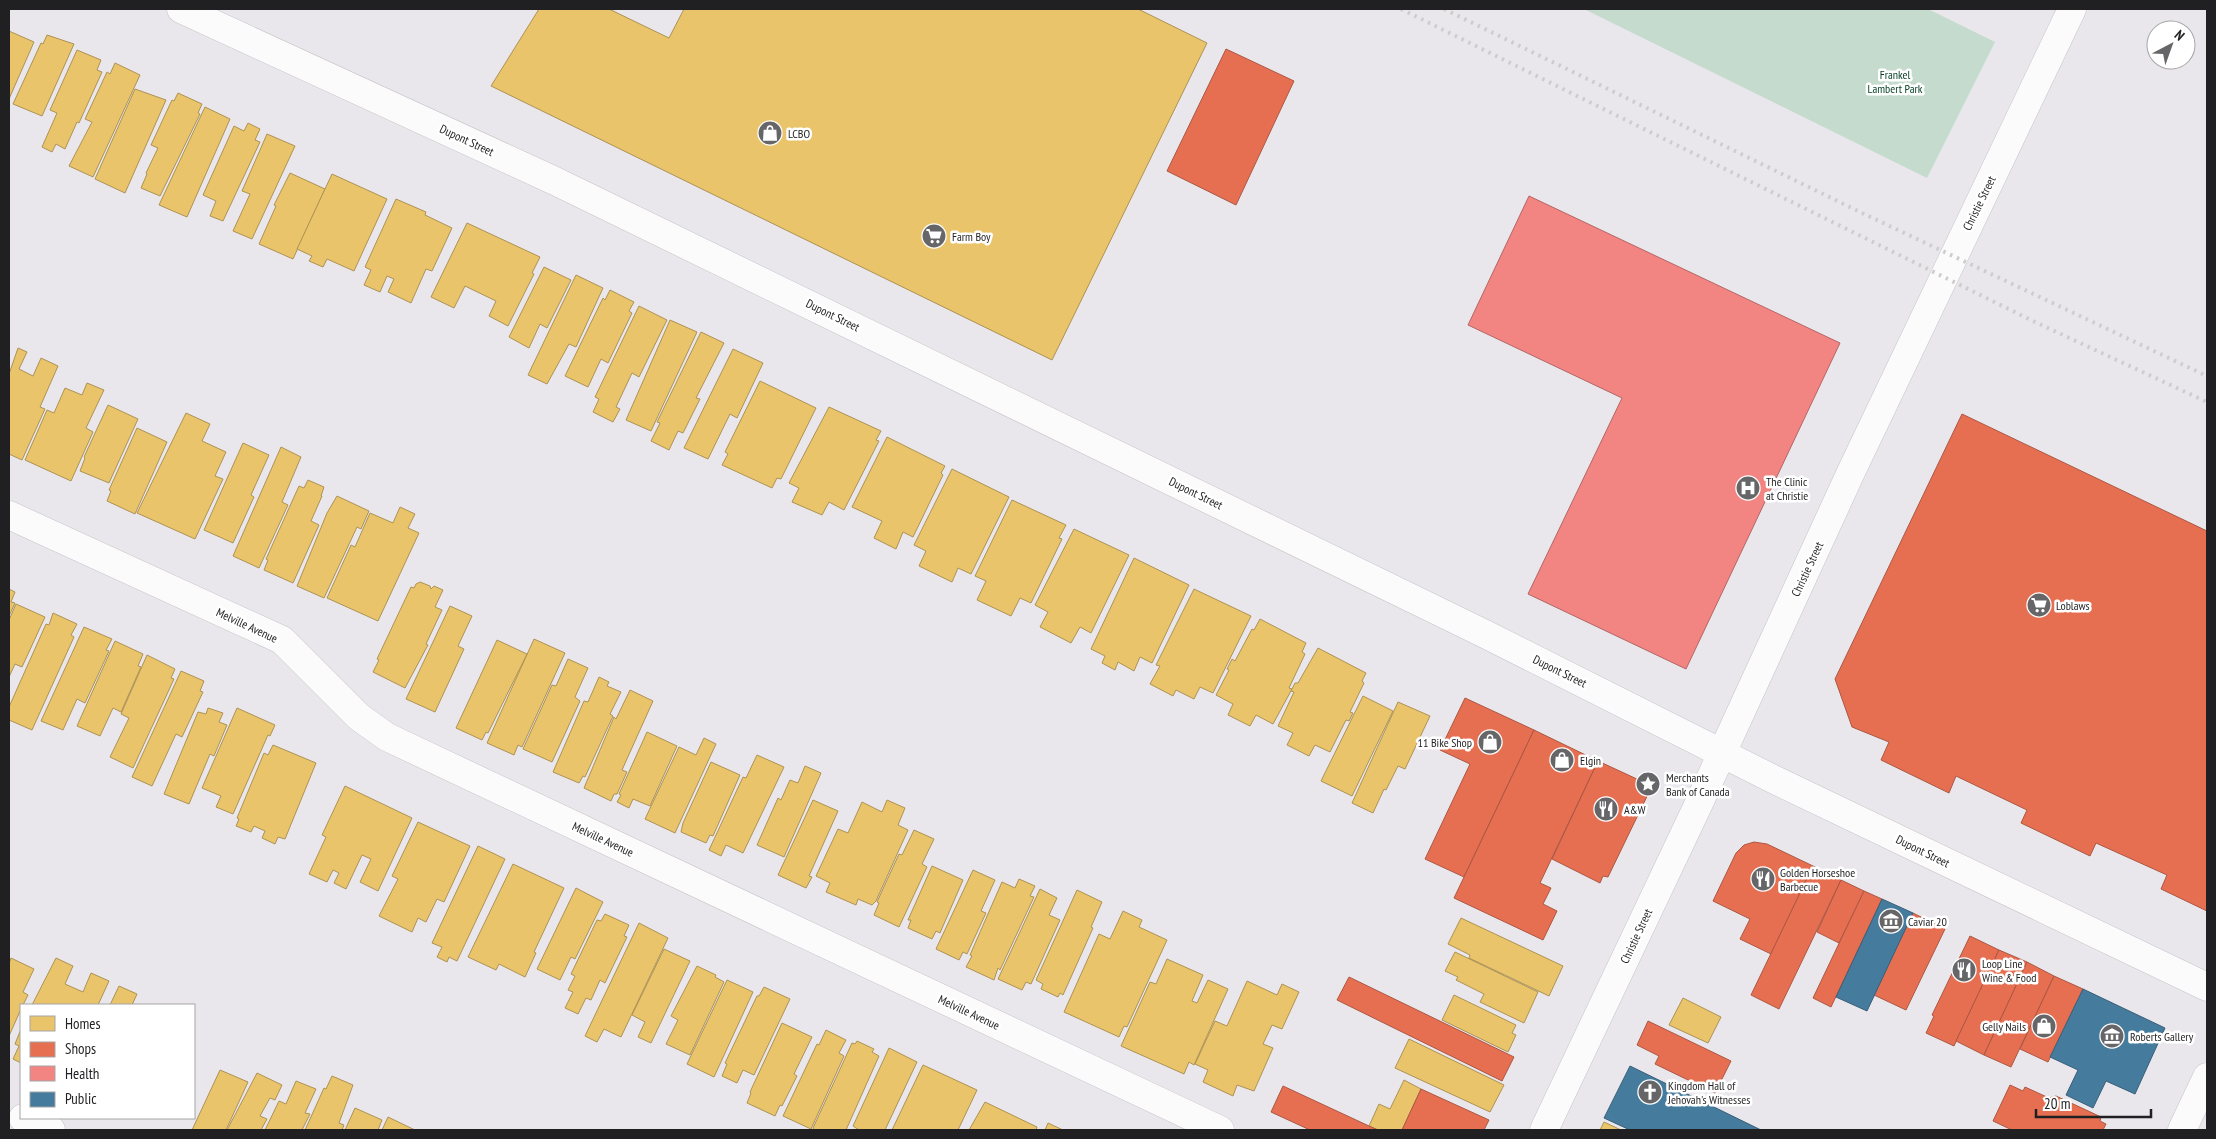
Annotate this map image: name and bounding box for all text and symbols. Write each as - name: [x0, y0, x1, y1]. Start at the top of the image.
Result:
- north arrow: [2146, 20, 2196, 70]
- text: N: [2171, 26, 2188, 44]
- park label: Frankel Lambert Park: [1868, 67, 1923, 96]
- shop icon: LCBO: [757, 120, 783, 146]
- street label: Dupont Street: [438, 121, 497, 159]
- place label: LCBO: [788, 126, 810, 141]
- street label: Christie Street: [1959, 173, 1999, 233]
- supermarket icon: Farm Boy: [921, 223, 947, 249]
- place label: Farm Boy: [952, 229, 991, 244]
- street label: Dupont Street: [804, 296, 863, 335]
- street label: Dupont Street: [1167, 474, 1226, 513]
- place label: The Clinic at Christie: [1766, 474, 1808, 503]
- hospital icon: The Clinic at Christie: [1735, 475, 1761, 501]
- street label: Christie Street: [1788, 538, 1827, 599]
- supermarket icon: Loblaws: [2026, 592, 2052, 618]
- place label: Loblaws: [2056, 598, 2090, 613]
- street label: Melville Avenue: [214, 604, 280, 646]
- street label: Dupont Street: [1531, 652, 1590, 691]
- shop icon: 11 Bike Shop: [1477, 729, 1503, 755]
- place label: 11 Bike Shop: [1418, 735, 1472, 750]
- shop icon: Elgin: [1549, 747, 1575, 773]
- place label: Elgin: [1580, 753, 1601, 768]
- place label: Merchants Bank of Canada: [1666, 770, 1730, 799]
- place icon: Merchants Bank of Canada: [1635, 771, 1661, 797]
- restaurant icon: A&W: [1593, 796, 1619, 822]
- place label: A&W: [1624, 802, 1646, 817]
- street label: Melville Avenue: [570, 818, 636, 860]
- street label: Dupont Street: [1894, 832, 1953, 871]
- place label: Golden Horseshoe Barbecue: [1780, 865, 1855, 894]
- restaurant icon: Golden Horseshoe Barbecue: [1750, 866, 1776, 892]
- street label: Christie Street: [1617, 905, 1656, 966]
- museum icon: Caviar 20: [1878, 908, 1904, 934]
- place label: Caviar 20: [1908, 914, 1947, 929]
- place label: Loop Line Wine & Food: [1982, 956, 2036, 985]
- restaurant icon: Loop Line Wine & Food: [1951, 957, 1977, 983]
- street label: Melville Avenue: [936, 991, 1002, 1033]
- legend: [20, 1004, 195, 1119]
- shop icon: Gelly Nails: [2031, 1013, 2057, 1039]
- text: Homes: [65, 1014, 101, 1033]
- place label: Gelly Nails: [1982, 1019, 2026, 1034]
- museum icon: Roberts Gallery: [2099, 1023, 2125, 1049]
- place label: Roberts Gallery: [2130, 1029, 2194, 1044]
- text: Shops: [65, 1039, 96, 1058]
- text: Health: [65, 1064, 99, 1083]
- place label: Kingdom Hall of Jehovah's Witnesses: [1667, 1078, 1750, 1107]
- church icon: Kingdom Hall of Jehovah's Witnesses: [1637, 1079, 1663, 1105]
- scale bar: [2036, 1086, 2151, 1118]
- text: Public: [65, 1089, 97, 1108]
- text: 20 m: [2044, 1094, 2070, 1113]

